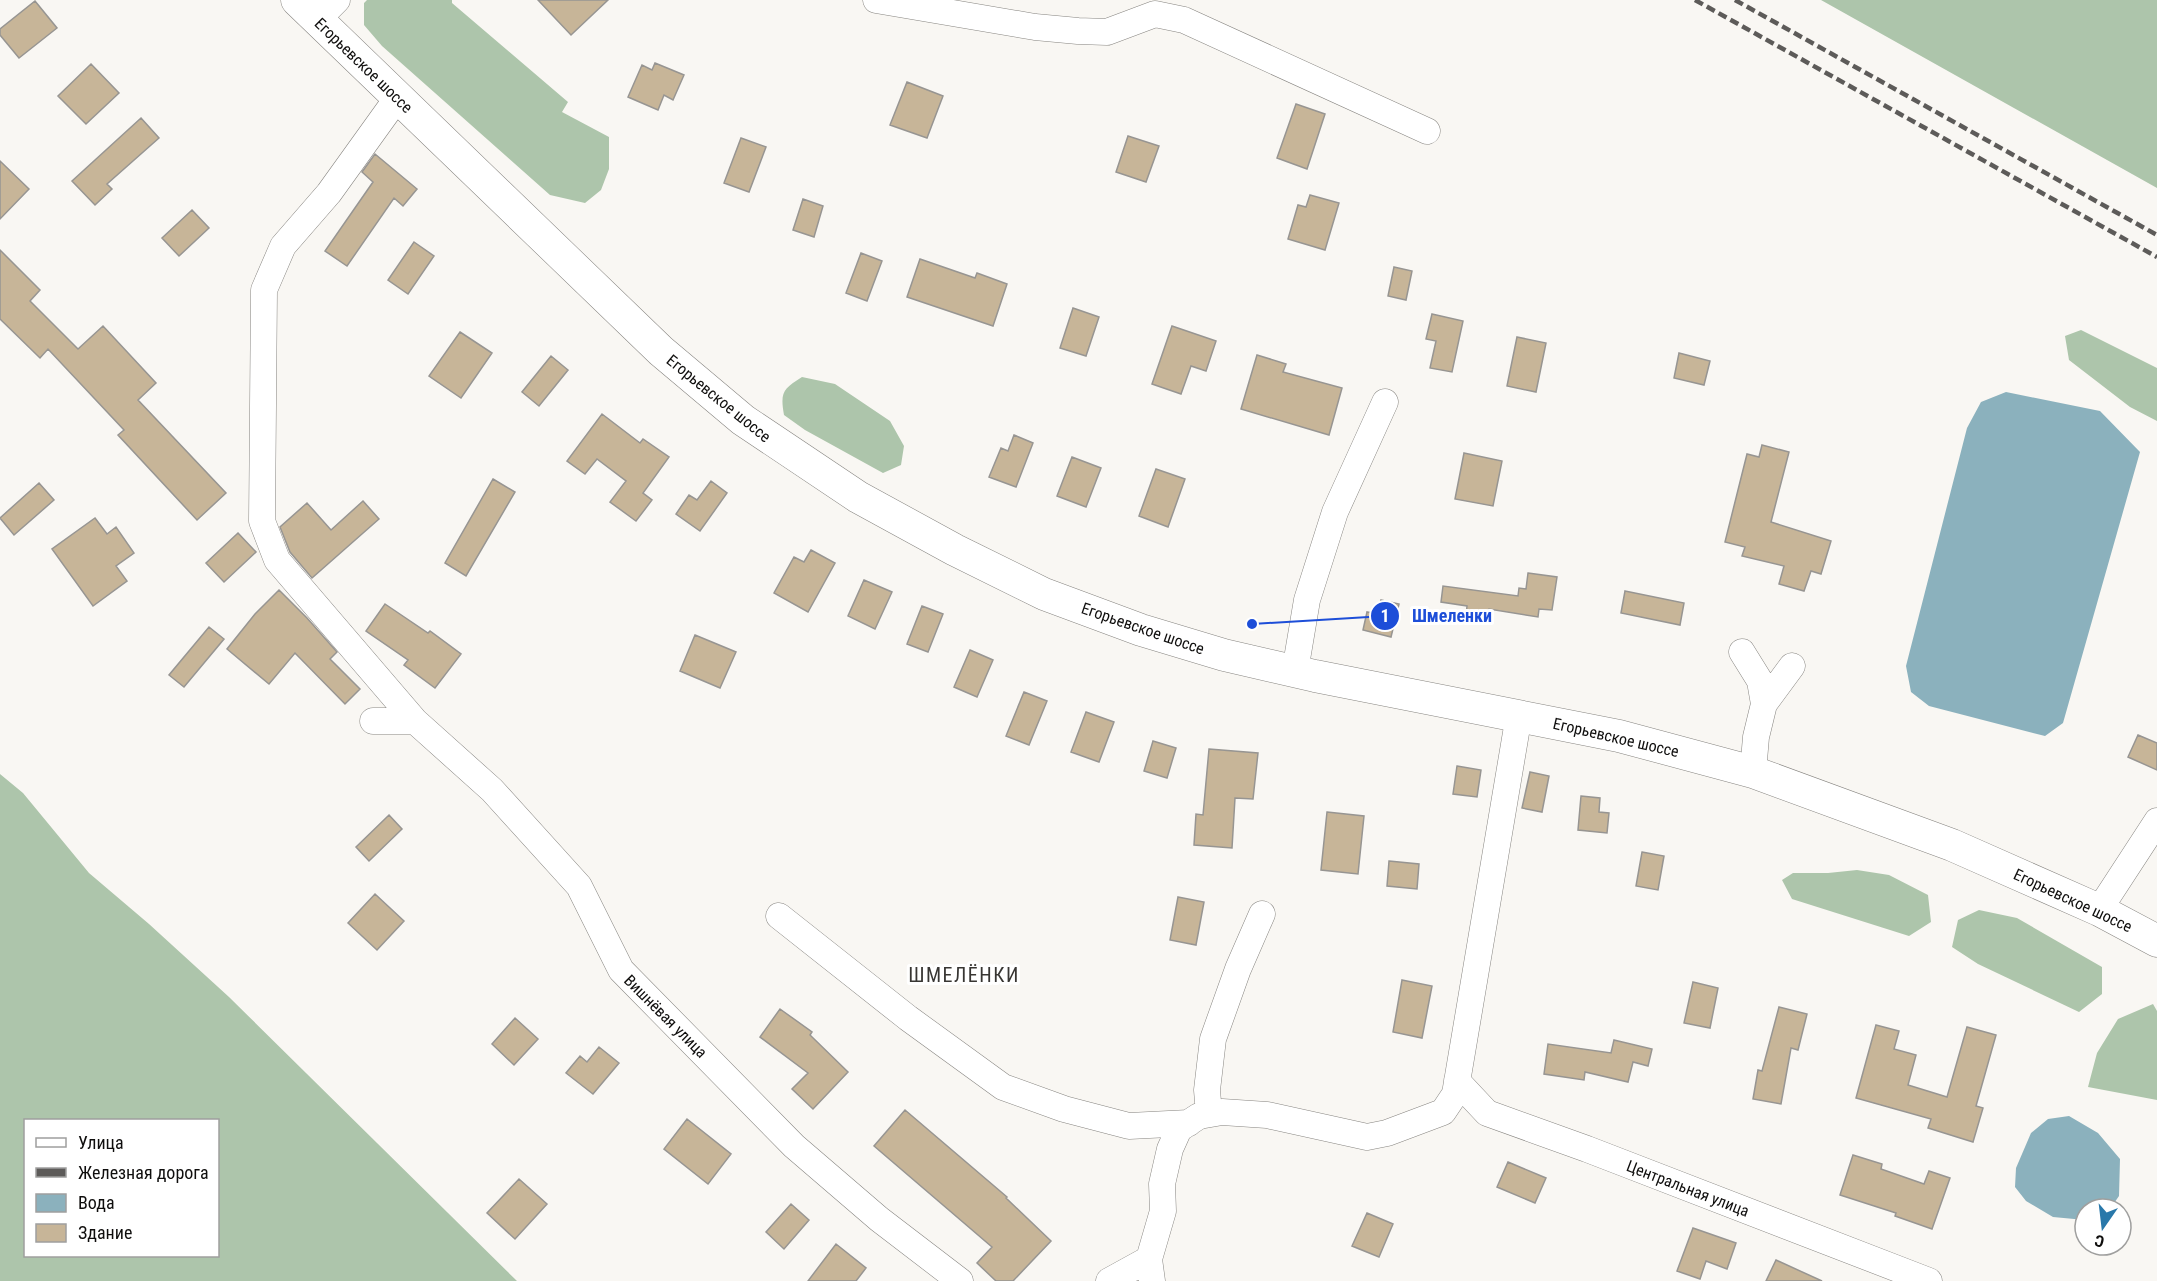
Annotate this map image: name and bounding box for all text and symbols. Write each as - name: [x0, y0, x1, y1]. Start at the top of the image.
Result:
- street label: Егорьевское шоссе: [311, 14, 416, 117]
- street label: Егорьевское шоссе: [663, 351, 775, 446]
- callout: Шмеленки: [1370, 598, 1505, 634]
- street label: Егорьевское шоссе: [1079, 599, 1207, 658]
- text: 1: [1380, 605, 1390, 626]
- text: Шмеленки: [1412, 605, 1492, 626]
- street label: Егорьевское шоссе: [1551, 714, 1681, 761]
- street label: Егорьевское шоссе: [2011, 865, 2135, 936]
- district label: ШМЕЛЁНКИ: [908, 963, 1020, 987]
- street label: Вишнёвая улица: [620, 971, 711, 1062]
- legend: [24, 1119, 219, 1257]
- text: Улица: [78, 1132, 124, 1153]
- street label: Центральная улица: [1624, 1156, 1752, 1221]
- text: Железная дорога: [78, 1162, 209, 1183]
- text: Вода: [78, 1192, 115, 1213]
- north arrow: [2073, 1197, 2133, 1257]
- text: Здание: [78, 1222, 132, 1243]
- text: С: [2093, 1231, 2106, 1251]

